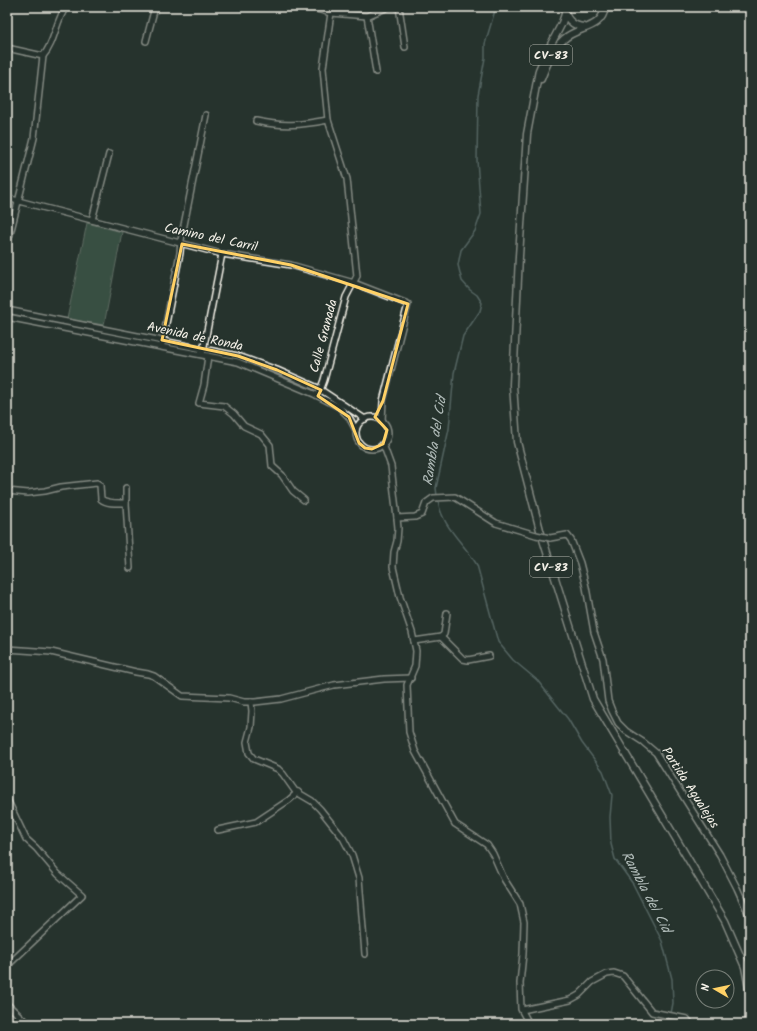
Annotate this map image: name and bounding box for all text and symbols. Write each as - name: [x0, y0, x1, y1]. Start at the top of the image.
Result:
- road number: CV-83: [530, 45, 572, 65]
- street label: Camino del Carril: [162, 218, 260, 258]
- street label: Calle Granada: [304, 297, 344, 375]
- street label: Avenida de Ronda: [145, 317, 245, 357]
- water label: Rambla del Cid: [417, 392, 453, 487]
- road number: CV-83: [530, 557, 572, 577]
- street label: Partida Agualejas: [656, 743, 725, 833]
- water label: Rambla del Cid: [615, 847, 678, 940]
- north arrow: [695, 969, 735, 1009]
- text: N: [697, 983, 716, 992]

